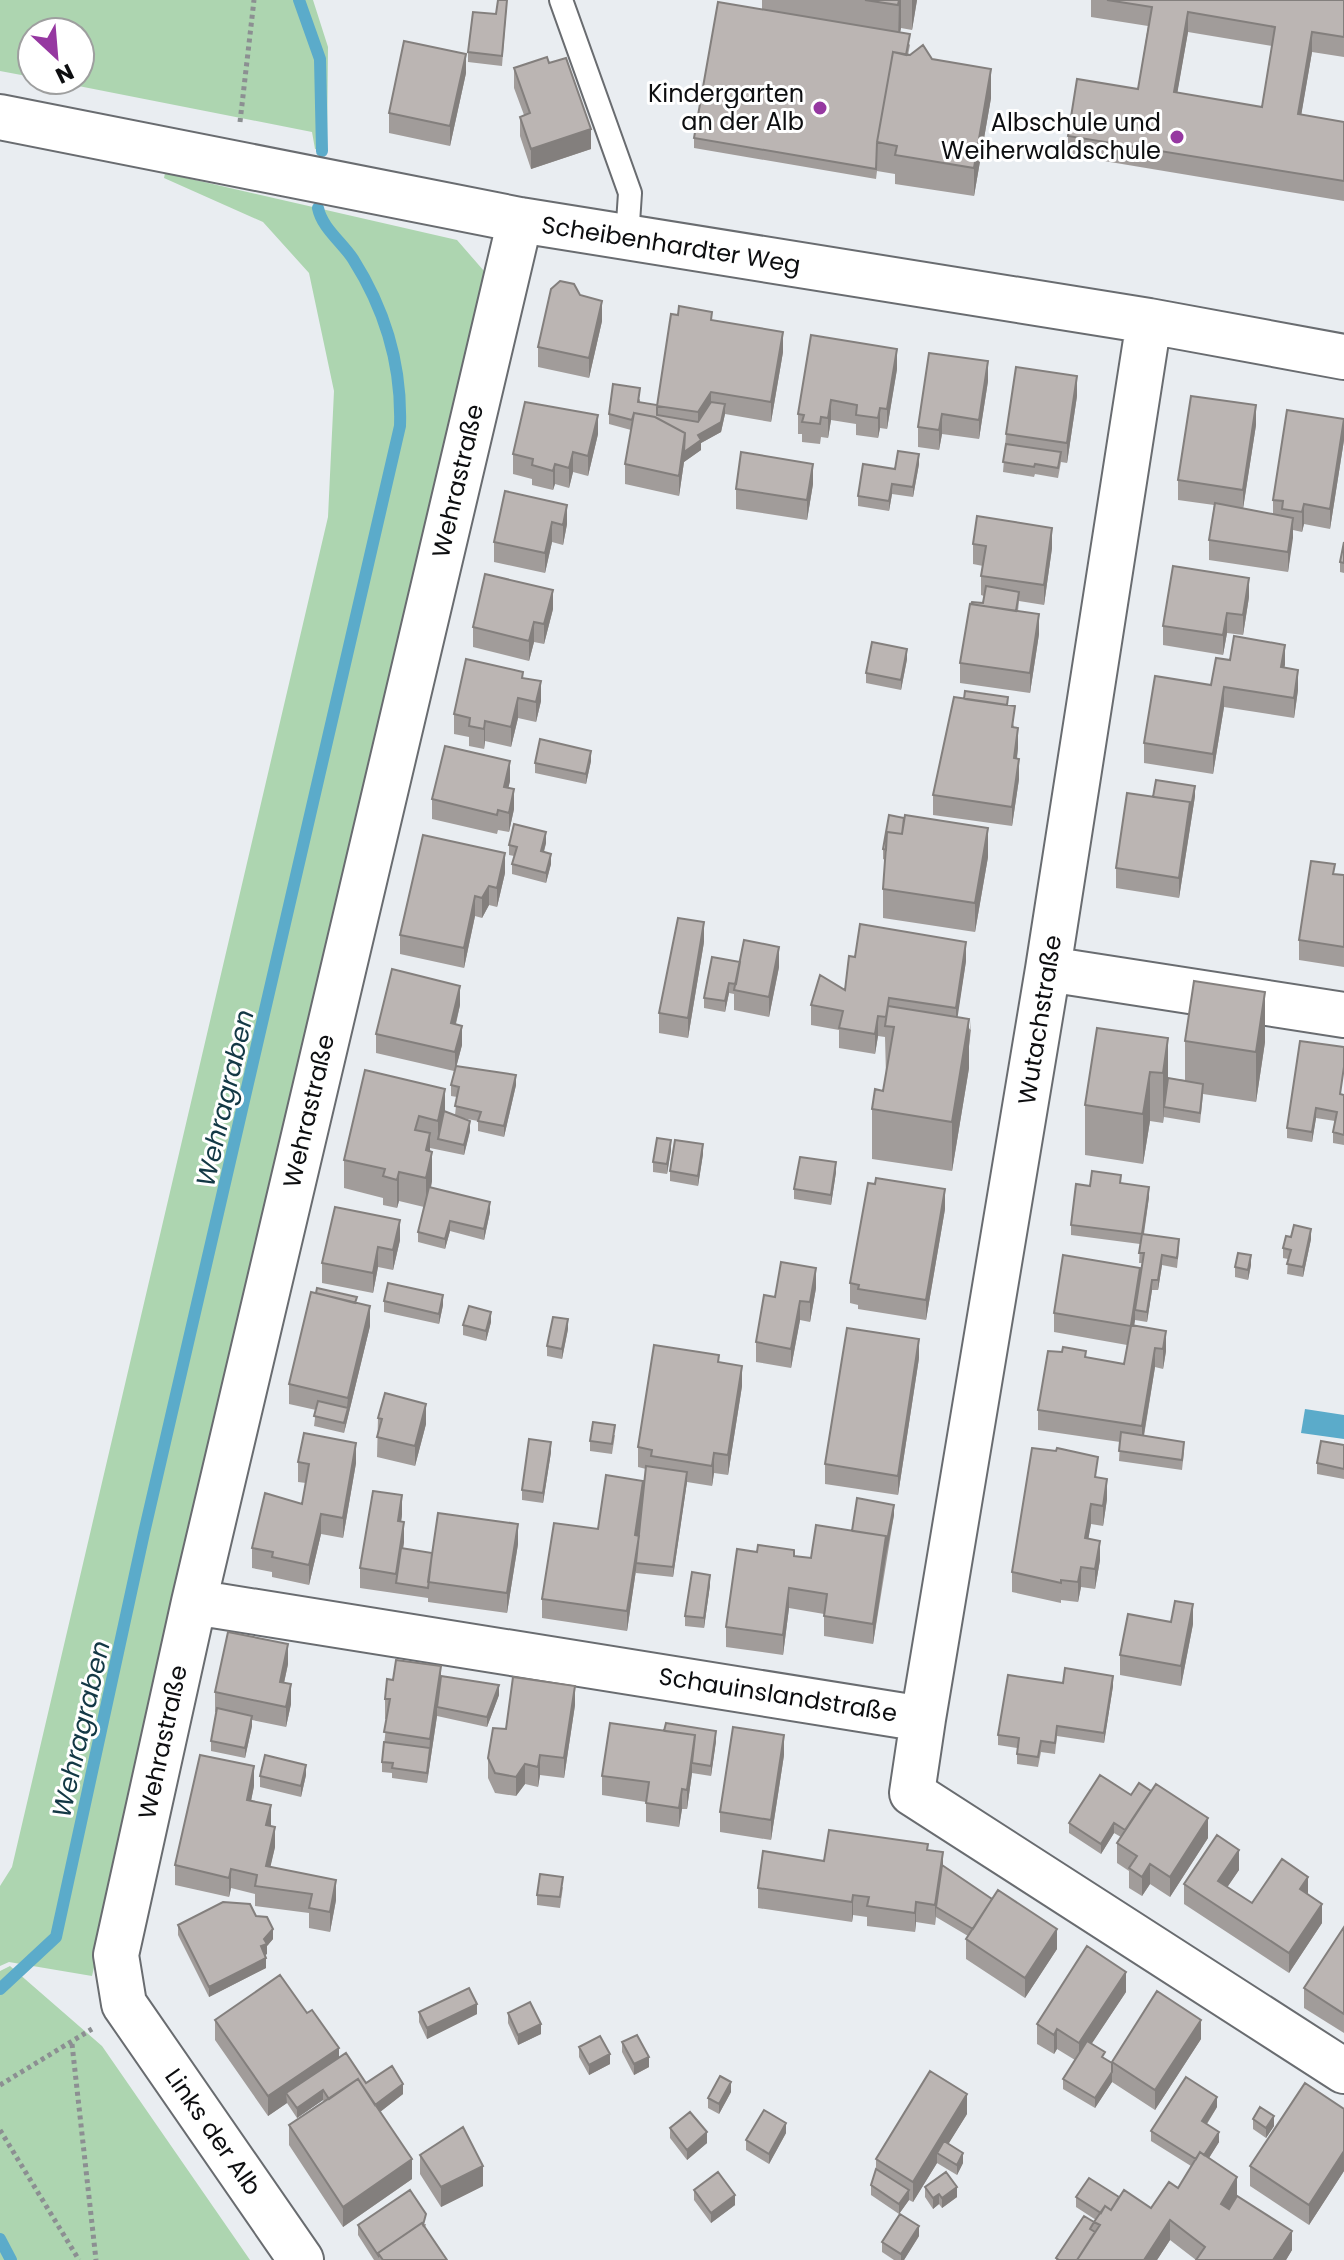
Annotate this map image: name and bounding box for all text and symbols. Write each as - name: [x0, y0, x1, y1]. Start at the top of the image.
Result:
- north arrow: [16, 16, 96, 96]
- text: N: [50, 56, 79, 91]
- place label: Kindergarten an der Alb: [648, 77, 804, 138]
- marker: Kindergarten an der Alb: [811, 99, 829, 117]
- place label: Albschule und Weiherwaldschule: [941, 106, 1161, 167]
- marker: Albschule und Weiherwaldschule: [1168, 128, 1186, 146]
- street label: Scheibenhardter Weg: [539, 208, 803, 281]
- street label: Wehrastraße: [424, 401, 491, 561]
- street label: Wutachstraße: [1010, 933, 1069, 1107]
- water label: Wehragraben: [187, 1006, 263, 1190]
- street label: Wehrastraße: [275, 1031, 342, 1191]
- water label: Wehragraben: [43, 1637, 119, 1821]
- street label: Schauinslandstraße: [657, 1659, 900, 1730]
- street label: Wehrastraße: [130, 1662, 195, 1822]
- street label: Links der Alb: [158, 2062, 269, 2202]

